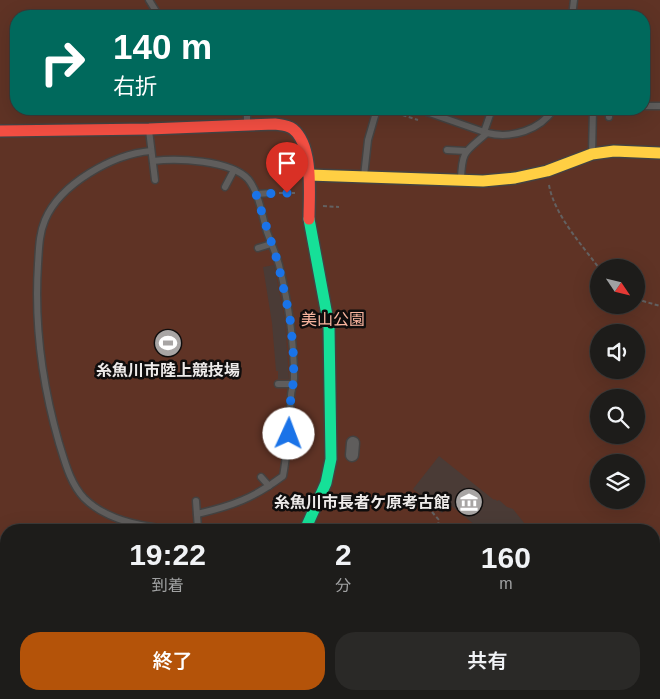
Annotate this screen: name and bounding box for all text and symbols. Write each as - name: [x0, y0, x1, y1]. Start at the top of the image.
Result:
- text: 140 m: [113, 27, 212, 66]
- icon: right: [30, 30, 95, 95]
- text: 右折: [113, 74, 157, 99]
- pin: [266, 142, 308, 193]
- icon: arrive: [273, 149, 301, 177]
- north arrow: [590, 259, 645, 314]
- map controls: [590, 259, 645, 509]
- park label: 美山公園: [301, 311, 365, 328]
- button: sound: [590, 324, 645, 379]
- sports icon: 糸魚川市陸上競技場: [153, 328, 183, 358]
- place label: 糸魚川市陸上競技場: [96, 361, 240, 379]
- button: search: [590, 389, 645, 444]
- position arrow: [262, 407, 314, 459]
- button: layers: [590, 454, 645, 509]
- museum icon: 糸魚川市長者ケ原考古館: [454, 487, 484, 517]
- place label: 糸魚川市長者ケ原考古館: [274, 493, 450, 511]
- text: 19:22: [129, 538, 206, 571]
- text: 2: [335, 538, 352, 571]
- text: 160: [481, 541, 531, 574]
- text: m: [499, 575, 512, 592]
- text: 到着: [151, 577, 184, 594]
- text: 分: [335, 577, 351, 594]
- button: 終了: [20, 632, 325, 690]
- button: 共有: [335, 632, 640, 690]

